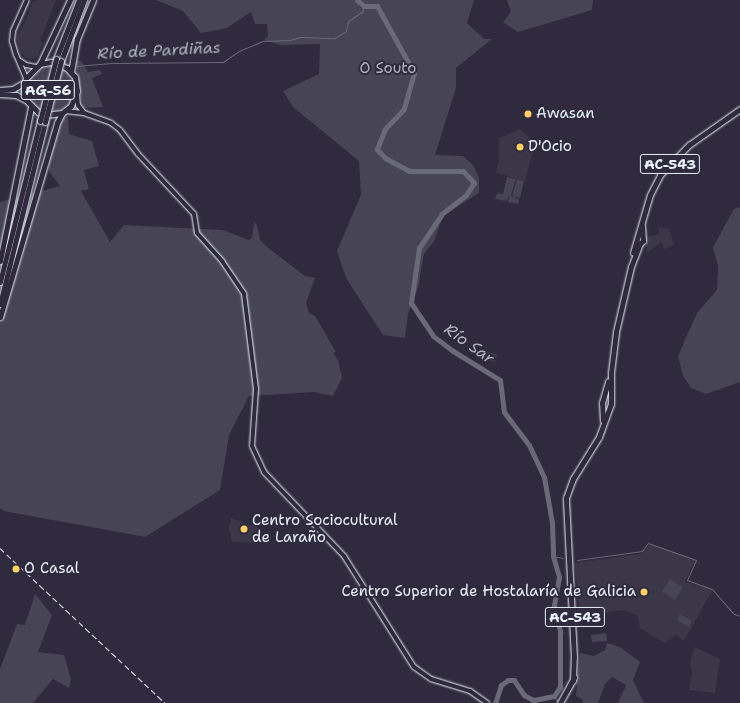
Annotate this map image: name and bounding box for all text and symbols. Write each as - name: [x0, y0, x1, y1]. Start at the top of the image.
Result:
- water label: Río de Pardiñas: [97, 38, 221, 64]
- park label: O Souto: [360, 60, 416, 78]
- road number: AG-56: [20, 78, 76, 102]
- place label: Awasan: [536, 105, 594, 123]
- marker: Awasan: [523, 109, 533, 119]
- place label: D'Ocio: [528, 138, 572, 156]
- marker: D'Ocio: [515, 142, 525, 152]
- road number: AC-543: [639, 152, 701, 176]
- water label: Río Sar: [440, 320, 498, 368]
- place label: Centro Sociocultural de Laraño: [252, 511, 398, 546]
- marker: Centro Sociocultural de Laraño: [239, 524, 249, 534]
- place label: O Casal: [24, 560, 79, 578]
- marker: O Casal: [11, 564, 21, 574]
- place label: Centro Superior de Hostalaría de Galicia: [341, 583, 636, 601]
- marker: Centro Superior de Hostalaría de Galicia: [639, 587, 649, 597]
- road number: AC-543: [544, 605, 606, 629]

